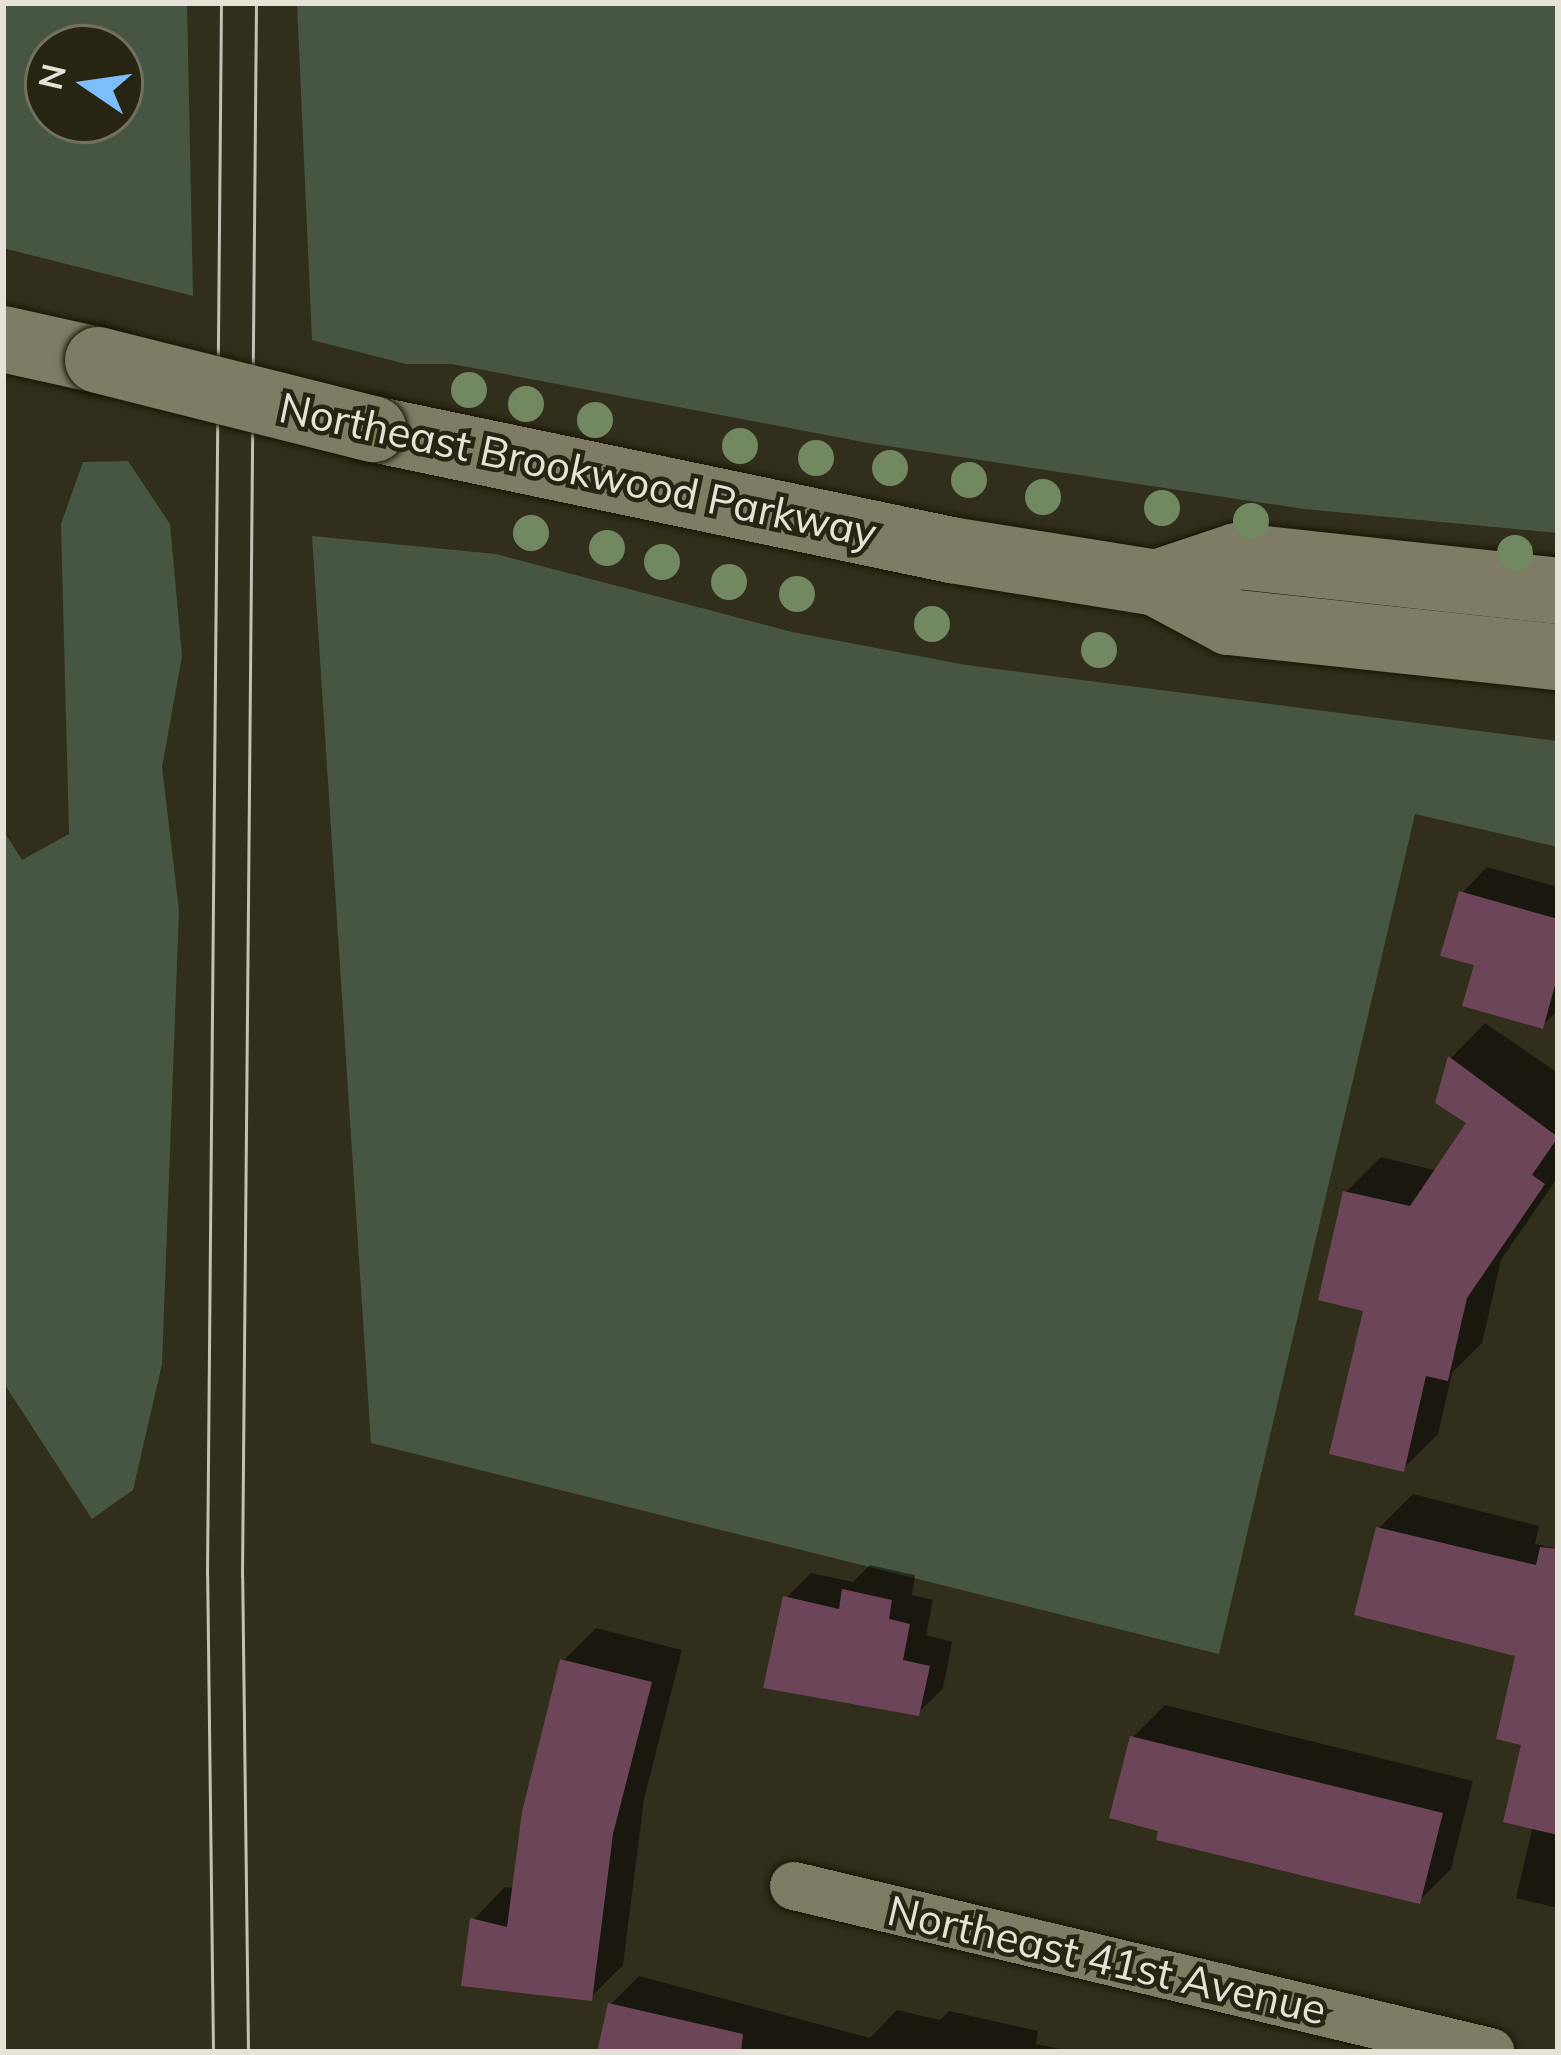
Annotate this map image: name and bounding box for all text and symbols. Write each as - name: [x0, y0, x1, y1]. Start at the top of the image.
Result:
- north arrow: [24, 24, 144, 144]
- text: N: [29, 60, 74, 93]
- street label: Northeast Brookwood Parkway: [275, 382, 881, 558]
- street label: Northeast 41st Avenue: [883, 1885, 1331, 2035]

